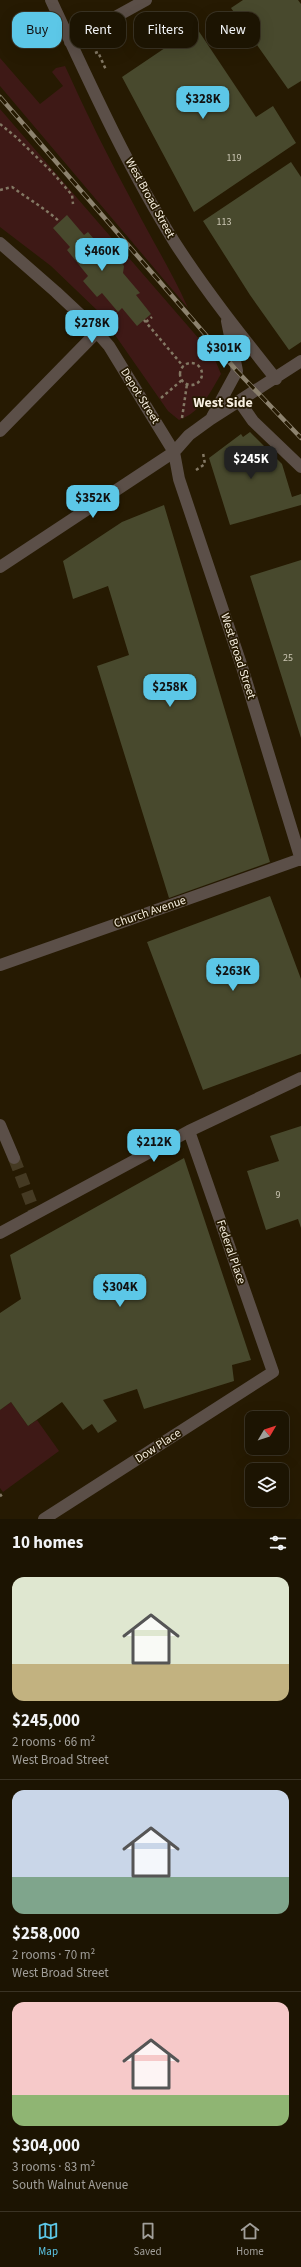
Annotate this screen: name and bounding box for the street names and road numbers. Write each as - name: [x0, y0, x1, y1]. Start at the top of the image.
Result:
- street label: West Broad Street: [121, 155, 179, 241]
- street label: Depot Street: [116, 365, 164, 427]
- street label: West Broad Street: [216, 611, 260, 701]
- street label: Church Avenue: [112, 892, 188, 932]
- street label: Federal Place: [212, 1218, 250, 1286]
- street label: Dow Place: [132, 1425, 184, 1467]

